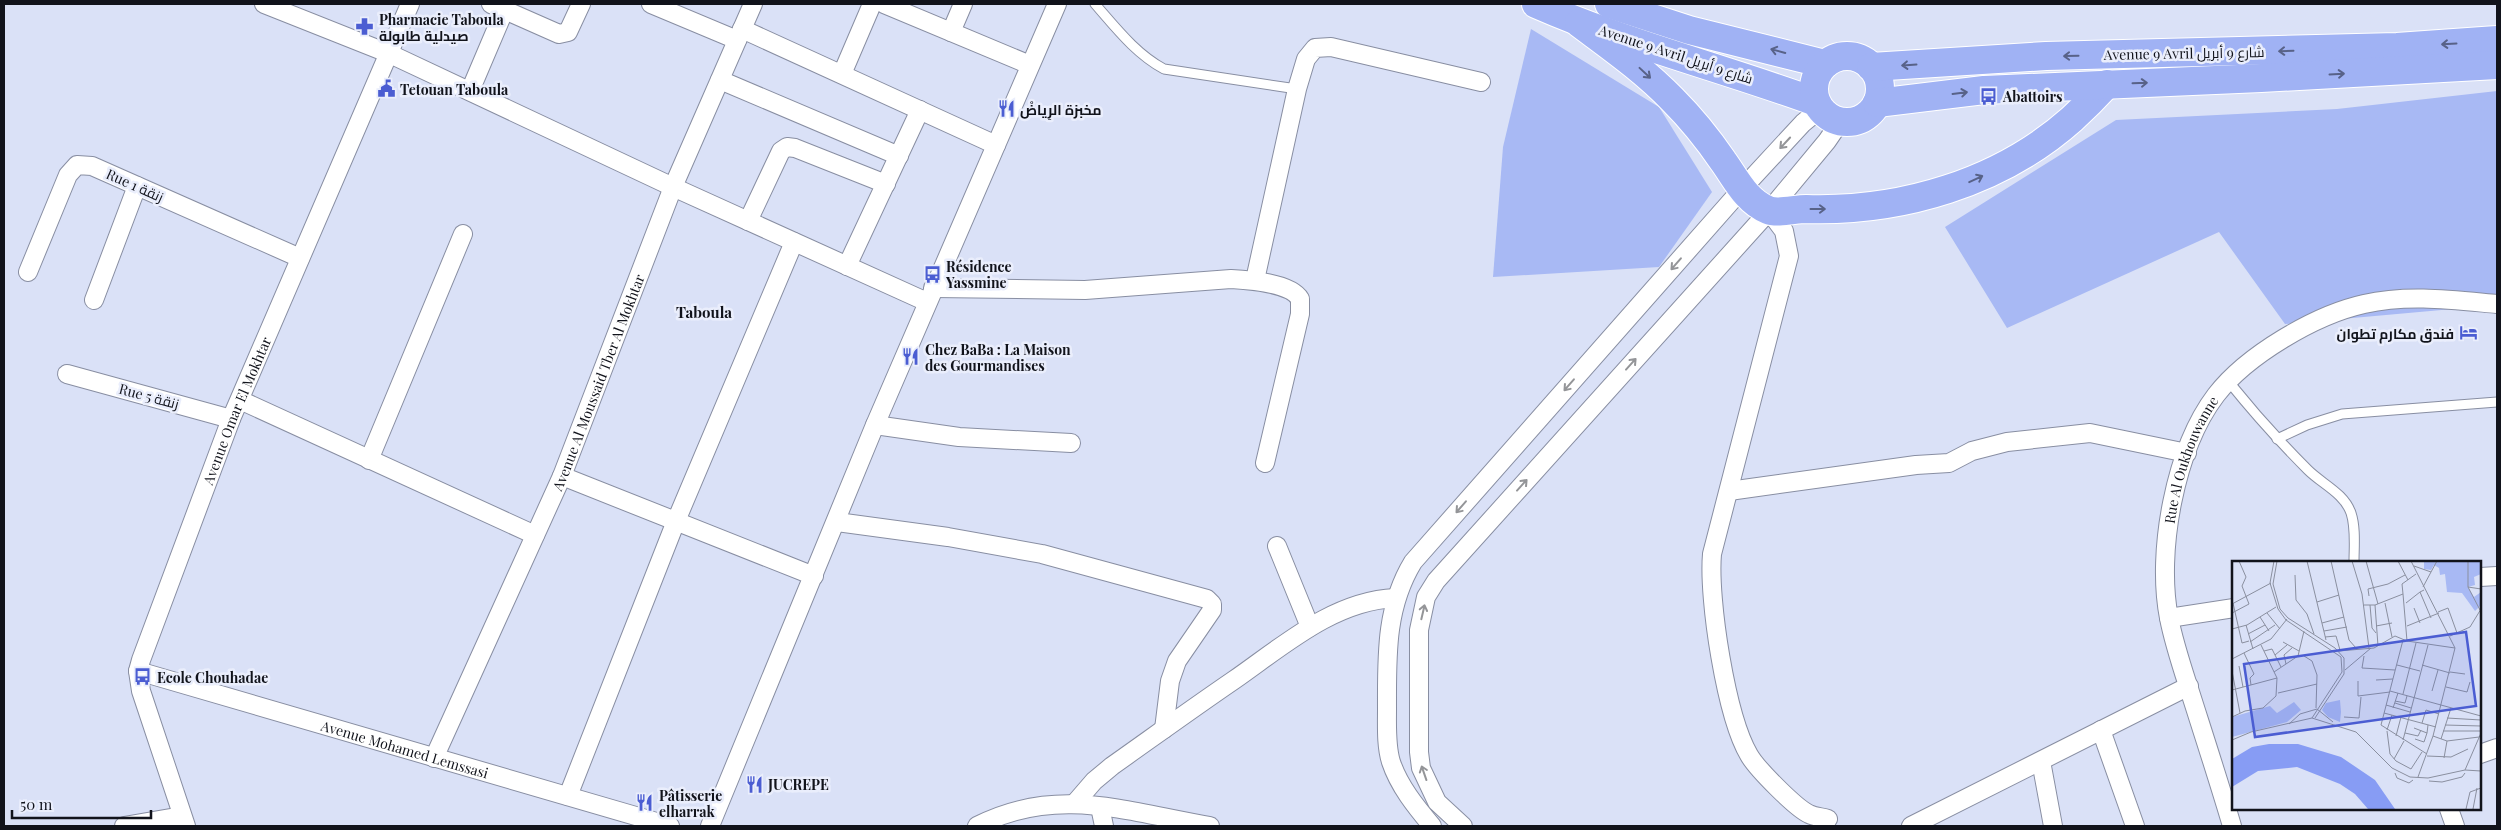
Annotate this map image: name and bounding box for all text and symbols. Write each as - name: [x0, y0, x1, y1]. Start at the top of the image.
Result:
- place label: Pharmacie Taboula صيدلية طابولة: [379, 10, 505, 45]
- pharmacy icon: Pharmacie Taboula صيدلية طابولة: [355, 17, 375, 37]
- street label: Avenue 9 Avril شارع 9 أبريل: [1596, 20, 1755, 88]
- one-way arrow: [2441, 40, 2457, 49]
- street label: Avenue 9 Avril شارع 9 أبريل: [2102, 42, 2265, 64]
- one-way arrow: [1771, 46, 1787, 56]
- one-way arrow: [2279, 46, 2295, 55]
- one-way arrow: [2064, 51, 2080, 60]
- one-way arrow: [1901, 60, 1917, 69]
- one-way arrow: [1639, 67, 1651, 79]
- one-way arrow: [2329, 70, 2345, 79]
- one-way arrow: [2132, 78, 2148, 88]
- public building icon: Tetouan Taboula: [376, 79, 396, 99]
- place label: Tetouan Taboula: [400, 80, 509, 99]
- bus stop icon: Abattoirs: [1979, 86, 1999, 106]
- place label: Abattoirs: [2002, 87, 2063, 106]
- one-way arrow: [1952, 88, 1968, 98]
- restaurant icon: مخبزة الرِياضْ: [996, 99, 1016, 119]
- place label: مخبزة الرِياضْ: [1020, 100, 1102, 120]
- one-way arrow: [1779, 136, 1791, 149]
- street label: Rue 1 زنقة: [103, 164, 167, 206]
- one-way arrow: [1968, 173, 1983, 183]
- one-way arrow: [1809, 204, 1825, 214]
- place label: Résidence Yassmine: [945, 257, 1012, 292]
- one-way arrow: [1670, 257, 1682, 270]
- bus stop icon: Résidence Yassmine: [922, 264, 942, 284]
- street label: Avenue Al Moussaid Tber Al Mokhtar: [547, 271, 648, 494]
- district label: Taboula: [676, 302, 732, 322]
- hotel icon: فندق مكارم تطوان: [2458, 323, 2478, 343]
- place label: فندق مكارم تطوان: [2337, 324, 2454, 344]
- street label: Avenue Omar El Mokhtar: [198, 333, 275, 488]
- place label: Chez BaBa : La Maison des Gourmandises: [925, 340, 1071, 375]
- restaurant icon: Chez BaBa : La Maison des Gourmandises: [901, 347, 921, 367]
- one-way arrow: [1625, 358, 1637, 371]
- street label: Rue 5 زنقة: [117, 379, 181, 413]
- one-way arrow: [1563, 379, 1574, 392]
- street label: Rue Al Oukhouwanne: [2159, 392, 2222, 525]
- one-way arrow: [1516, 479, 1528, 492]
- one-way arrow: [1455, 501, 1467, 514]
- inset map: [2232, 561, 2481, 810]
- one-way arrow: [1419, 604, 1428, 620]
- bus stop icon: Ecole Chouhadae: [133, 667, 153, 687]
- place label: Ecole Chouhadae: [157, 668, 268, 687]
- street label: Avenue Mohamed Lemssasi: [318, 715, 491, 782]
- one-way arrow: [1418, 765, 1428, 781]
- restaurant icon: JUCREPE: [744, 774, 764, 794]
- place label: JUCREPE: [767, 775, 829, 794]
- place label: Pâtisserie elharrak: [659, 786, 722, 821]
- scale bar: [12, 788, 151, 820]
- restaurant icon: Pâtisserie elharrak: [635, 793, 655, 813]
- text: 50 m: [20, 794, 53, 814]

